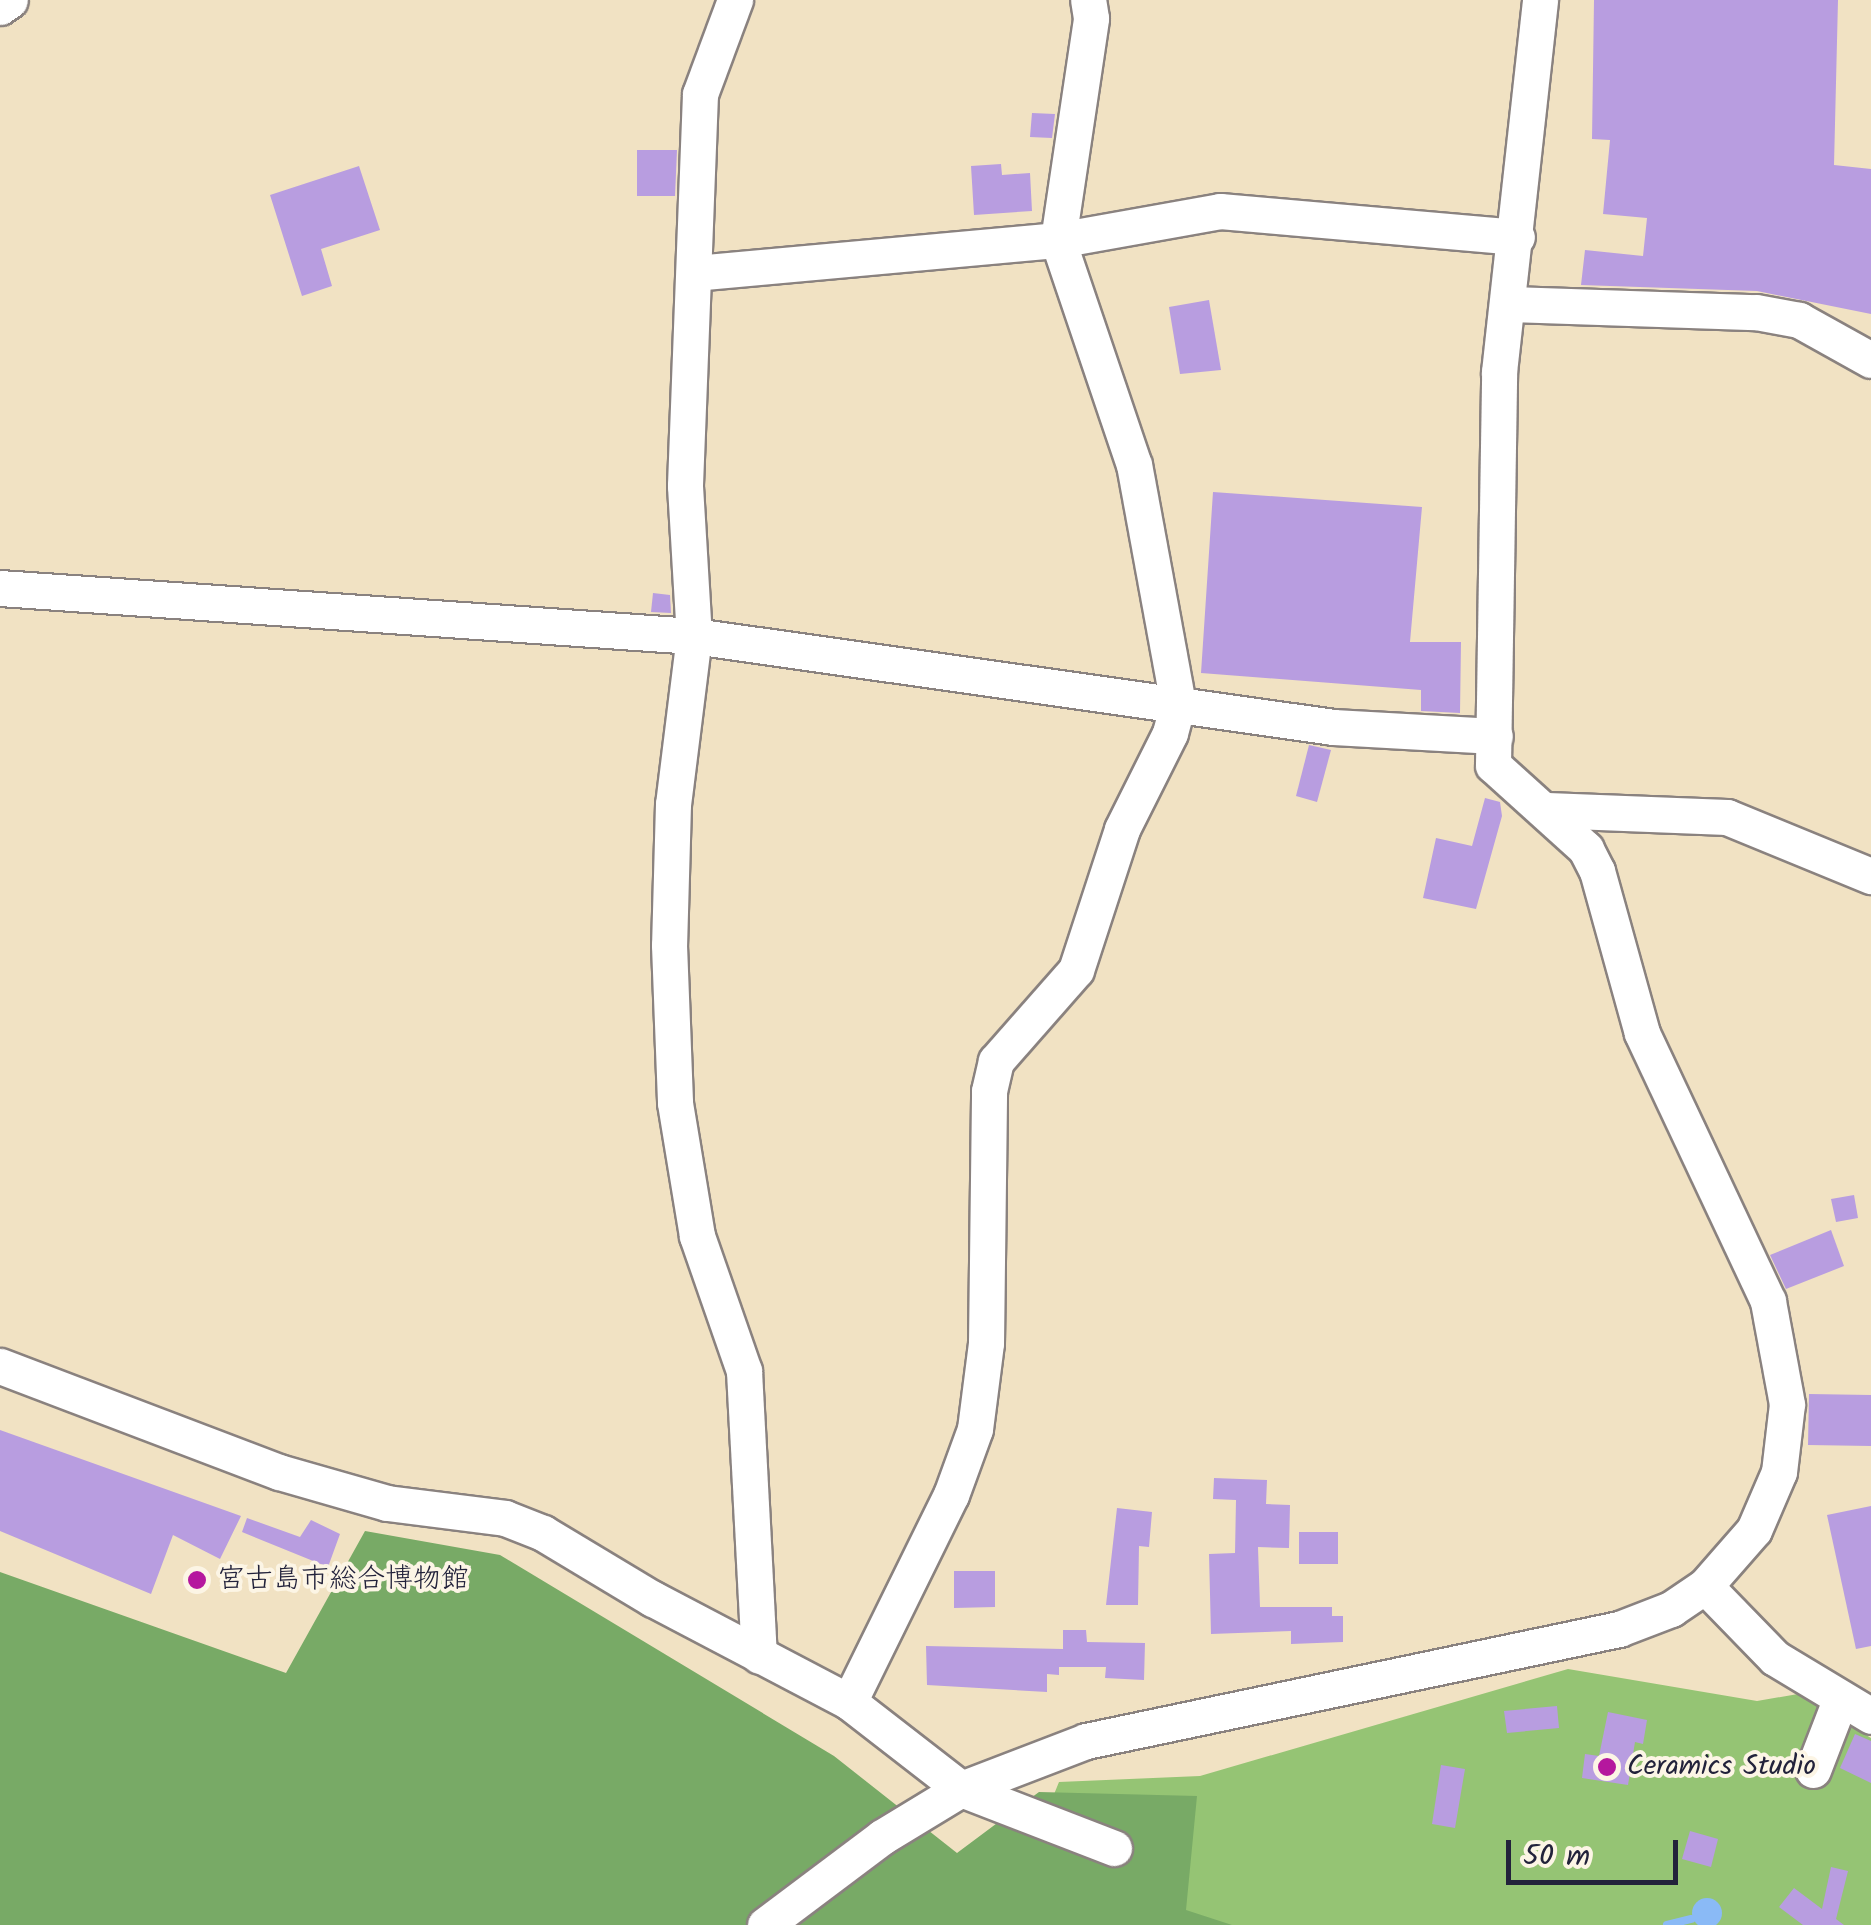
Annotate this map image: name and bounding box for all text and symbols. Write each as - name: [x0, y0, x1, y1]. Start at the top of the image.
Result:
- place label: 宮古島市総合博物館: [217, 1563, 469, 1597]
- marker: 宮古島市総合博物館: [186, 1569, 208, 1591]
- place label: Ceramics Studio: [1627, 1750, 1816, 1784]
- marker: Ceramics Studio: [1596, 1756, 1618, 1778]
- scale bar: [1511, 1820, 1684, 1882]
- text: 50 m: [1523, 1833, 1590, 1881]

